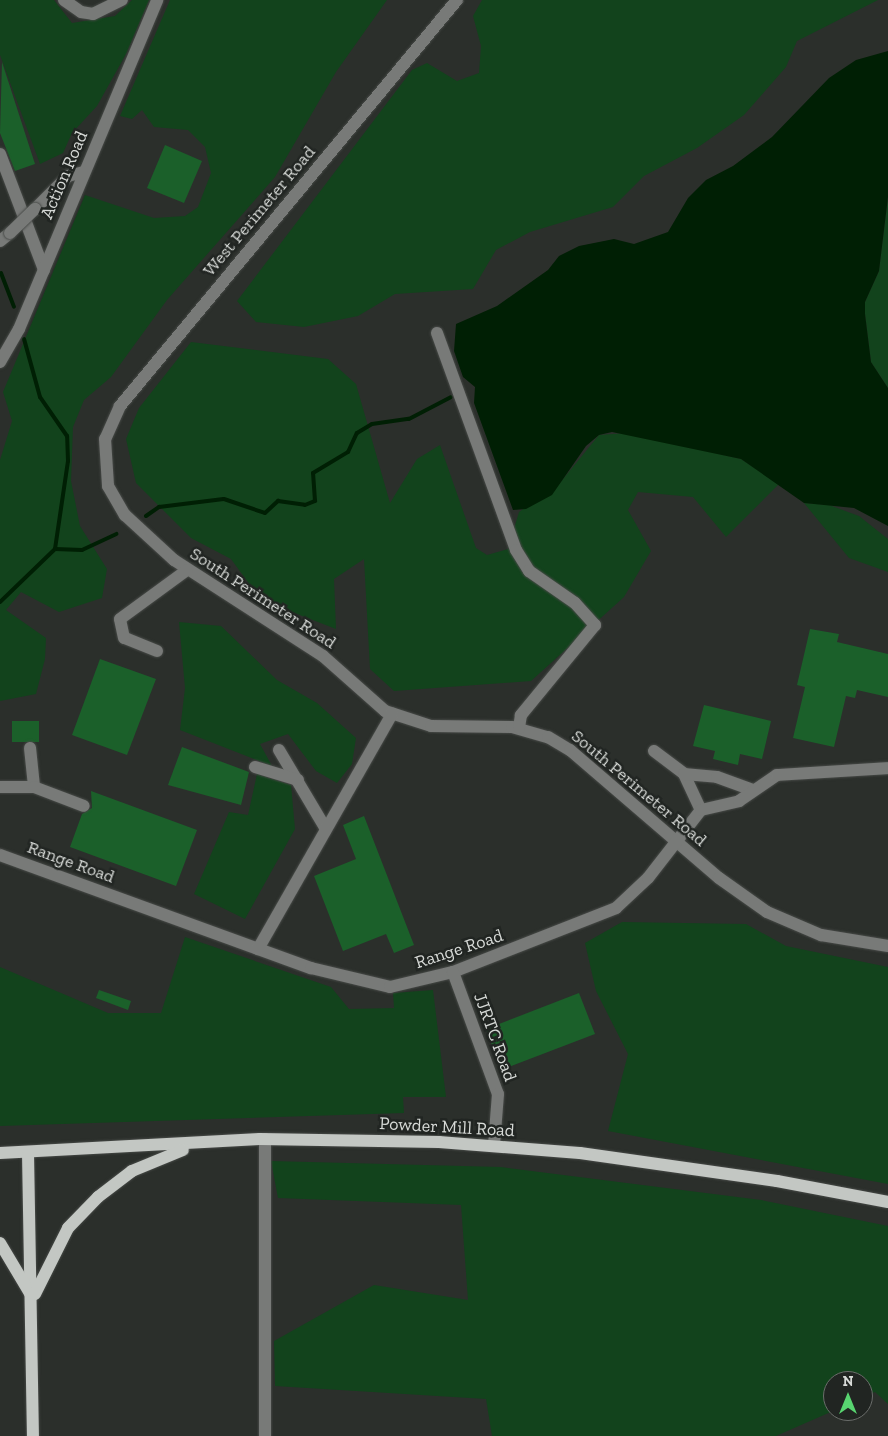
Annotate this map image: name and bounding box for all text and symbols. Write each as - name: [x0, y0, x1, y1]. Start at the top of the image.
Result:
- street label: Action Road: [36, 128, 92, 222]
- street label: West Perimeter Road: [198, 141, 320, 281]
- street label: South Perimeter Road: [186, 543, 340, 653]
- street label: South Perimeter Road: [567, 725, 711, 851]
- street label: Range Road: [24, 836, 118, 888]
- street label: Range Road: [412, 925, 506, 973]
- street label: JJRTC Road: [469, 990, 521, 1084]
- street label: Powder Mill Road: [379, 1113, 515, 1141]
- north arrow: [823, 1371, 873, 1421]
- text: N: [843, 1373, 853, 1390]

